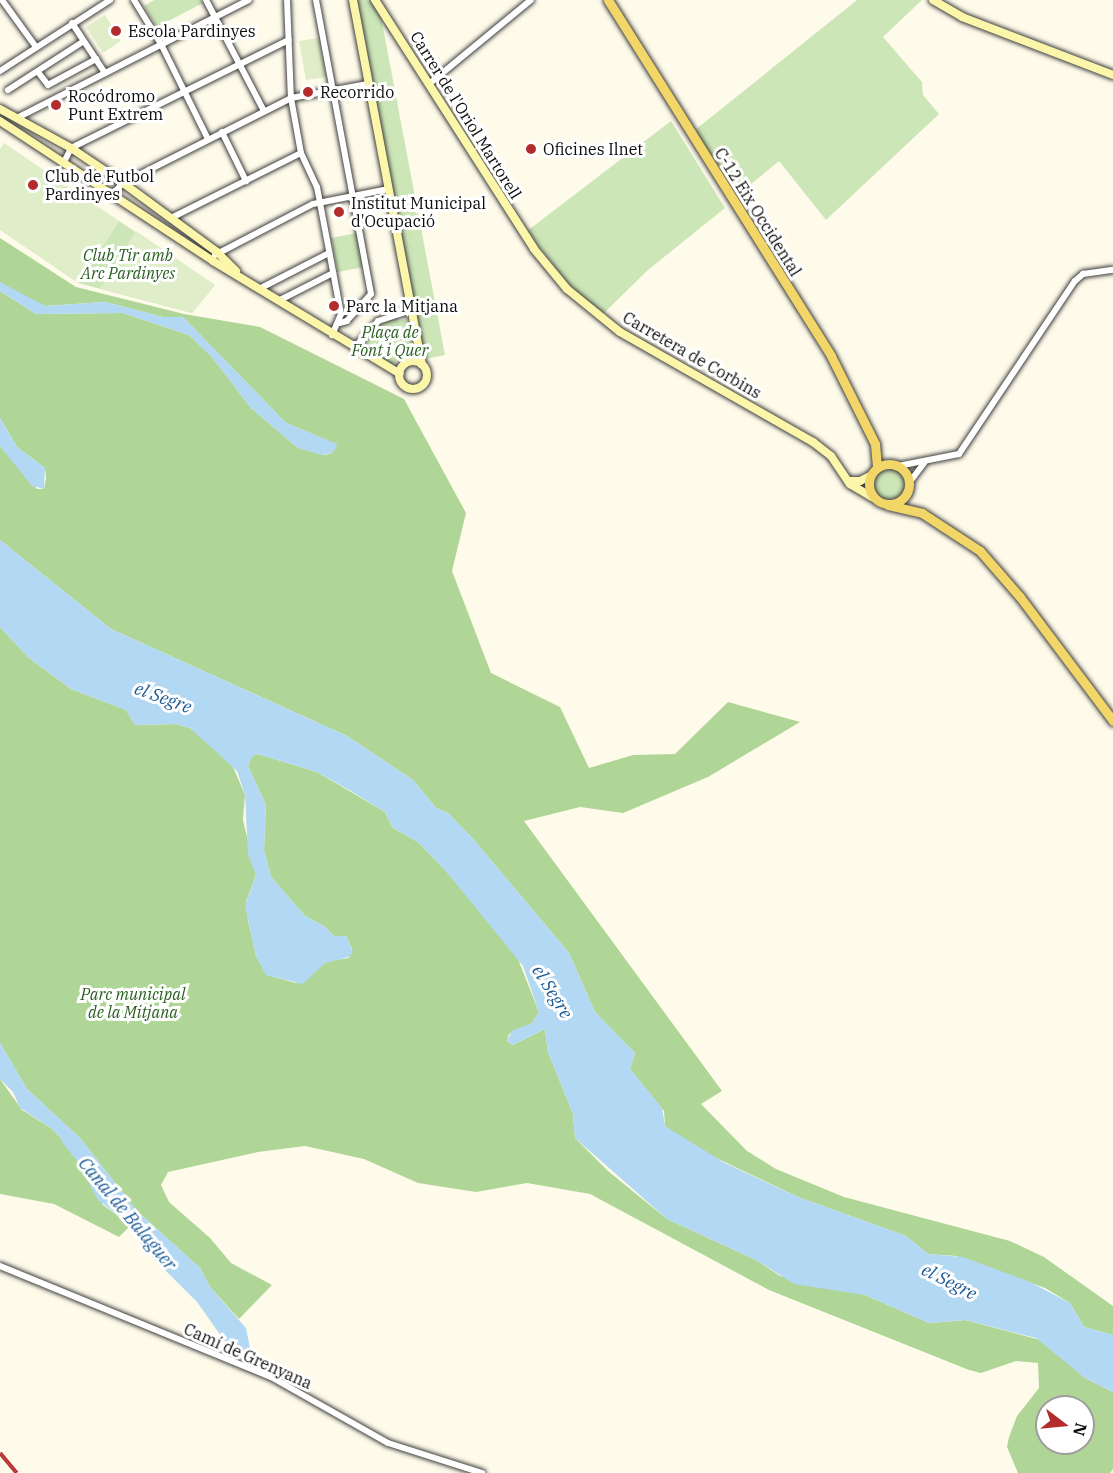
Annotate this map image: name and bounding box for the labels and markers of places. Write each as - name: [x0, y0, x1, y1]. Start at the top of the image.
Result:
- place label: Escola Pardinyes: [128, 21, 256, 41]
- marker: Escola Pardinyes: [109, 24, 123, 38]
- place label: Recorrido: [320, 82, 394, 102]
- marker: Recorrido: [301, 85, 315, 99]
- place label: Rocódromo Punt Extrem: [68, 86, 163, 124]
- marker: Rocódromo Punt Extrem: [49, 98, 63, 112]
- place label: Oficines Ilnet: [543, 139, 643, 159]
- marker: Oficines Ilnet: [524, 142, 538, 156]
- place label: Club de Futbol Pardinyes: [45, 166, 154, 204]
- marker: Club de Futbol Pardinyes: [26, 178, 40, 192]
- place label: Institut Municipal d'Ocupació: [351, 193, 486, 231]
- marker: Institut Municipal d'Ocupació: [332, 205, 346, 219]
- place label: Parc la Mitjana: [346, 296, 458, 316]
- marker: Parc la Mitjana: [327, 299, 341, 313]

